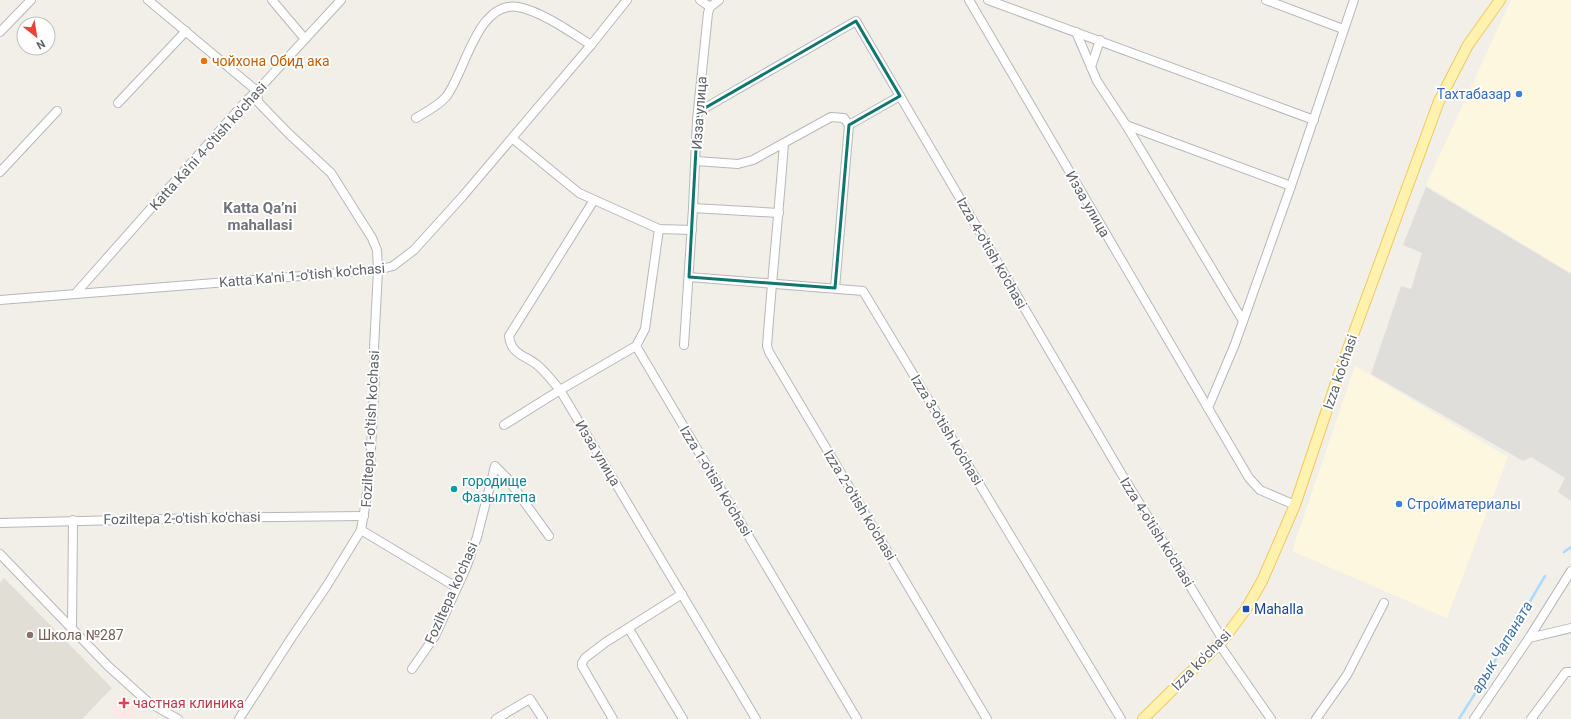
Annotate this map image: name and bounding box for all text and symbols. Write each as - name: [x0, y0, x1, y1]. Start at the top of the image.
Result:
- north arrow: [16, 16, 56, 56]
- text: N: [34, 37, 47, 52]
- place label: чойхона Обид ака: [212, 53, 330, 69]
- marker: чойхона Обид ака: [199, 56, 209, 66]
- street label: Изза улица: [688, 76, 710, 150]
- street label: Katta Ka'ni 4-o'tish ko'chasi: [146, 79, 270, 213]
- place label: Тахтабазар: [1437, 86, 1511, 102]
- marker: Тахтабазар: [1514, 89, 1524, 99]
- street label: Изза улица: [1063, 168, 1113, 240]
- street label: Izza 4-o'tish ko'chasi: [954, 194, 1030, 312]
- district label: Katta Qaʼni mahallasi: [223, 199, 297, 234]
- street label: Katta Ka'ni 1-o'tish ko'chasi: [218, 260, 386, 290]
- street label: Izza ko'chasi: [1320, 332, 1360, 412]
- street label: Foziltepa 1-o'tish ko'chasi: [358, 350, 382, 508]
- street label: Izza 3-o'tish ko'chasi: [908, 372, 986, 488]
- street label: Изза улица: [572, 417, 624, 489]
- street label: Izza 1-o'tish ko'chasi: [677, 423, 755, 539]
- street label: Izza 2-o'tish ko'chasi: [821, 447, 899, 563]
- place label: городище Фазылтепа: [462, 473, 536, 505]
- street label: Izza 4-o'tish ko'chasi: [1117, 474, 1197, 590]
- marker: городище Фазылтепа: [449, 484, 459, 494]
- place label: Стройматериалы: [1407, 496, 1521, 512]
- marker: Стройматериалы: [1394, 499, 1404, 509]
- street label: Foziltepa 2-o'tish ko'chasi: [103, 509, 261, 527]
- street label: Foziltepa ko'chasi: [421, 540, 481, 646]
- water label: арык Чапаната: [1467, 598, 1537, 696]
- place label: Mahalla: [1254, 601, 1304, 617]
- marker: Mahalla: [1241, 604, 1251, 614]
- street label: Izza ko'chasi: [1168, 626, 1234, 694]
- place label: Школа №287: [38, 627, 124, 643]
- marker: Школа №287: [25, 630, 35, 640]
- place label: частная клиника: [133, 695, 244, 711]
- marker: частная клиника: [118, 697, 130, 709]

